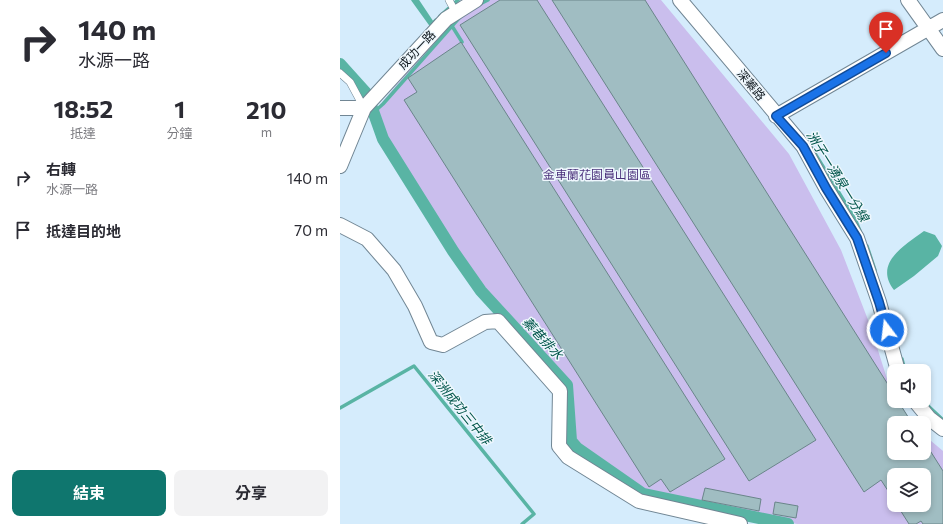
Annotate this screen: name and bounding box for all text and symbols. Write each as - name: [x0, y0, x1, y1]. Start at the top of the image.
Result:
- text: 140 m: [78, 12, 156, 46]
- pin: [869, 12, 903, 53]
- icon: right: [12, 16, 64, 68]
- icon: arrive: [875, 18, 897, 40]
- street label: 成功一路: [395, 27, 438, 72]
- text: 水源一路: [78, 49, 150, 71]
- street label: 深蓁路: [735, 66, 769, 103]
- text: 18:52: [53, 94, 113, 123]
- text: 1: [174, 94, 185, 123]
- text: 210: [246, 95, 287, 124]
- text: m: [261, 124, 272, 140]
- text: 抵達: [70, 125, 96, 141]
- text: 分鐘: [167, 125, 193, 141]
- water label: 洲子一湧泉一分線: [804, 128, 873, 226]
- text: 右轉: [46, 160, 76, 178]
- icon: right: [12, 167, 34, 189]
- park label: 金車蘭花園員山園區: [543, 167, 651, 181]
- text: 140 m: [287, 169, 328, 187]
- text: 水源一路: [46, 181, 98, 197]
- icon: arrive: [12, 219, 34, 241]
- text: 70 m: [294, 221, 328, 239]
- text: 抵達目的地: [46, 222, 121, 240]
- position arrow: [866, 309, 908, 351]
- water label: 蓁巷排水: [519, 314, 567, 363]
- map controls: [887, 364, 931, 512]
- button: sound: [887, 364, 931, 408]
- water label: 深洲成功三中排: [425, 367, 496, 449]
- button: search: [887, 416, 931, 460]
- button: layers: [887, 468, 931, 512]
- button: 結束: [12, 470, 166, 516]
- button: 分享: [174, 470, 328, 516]

